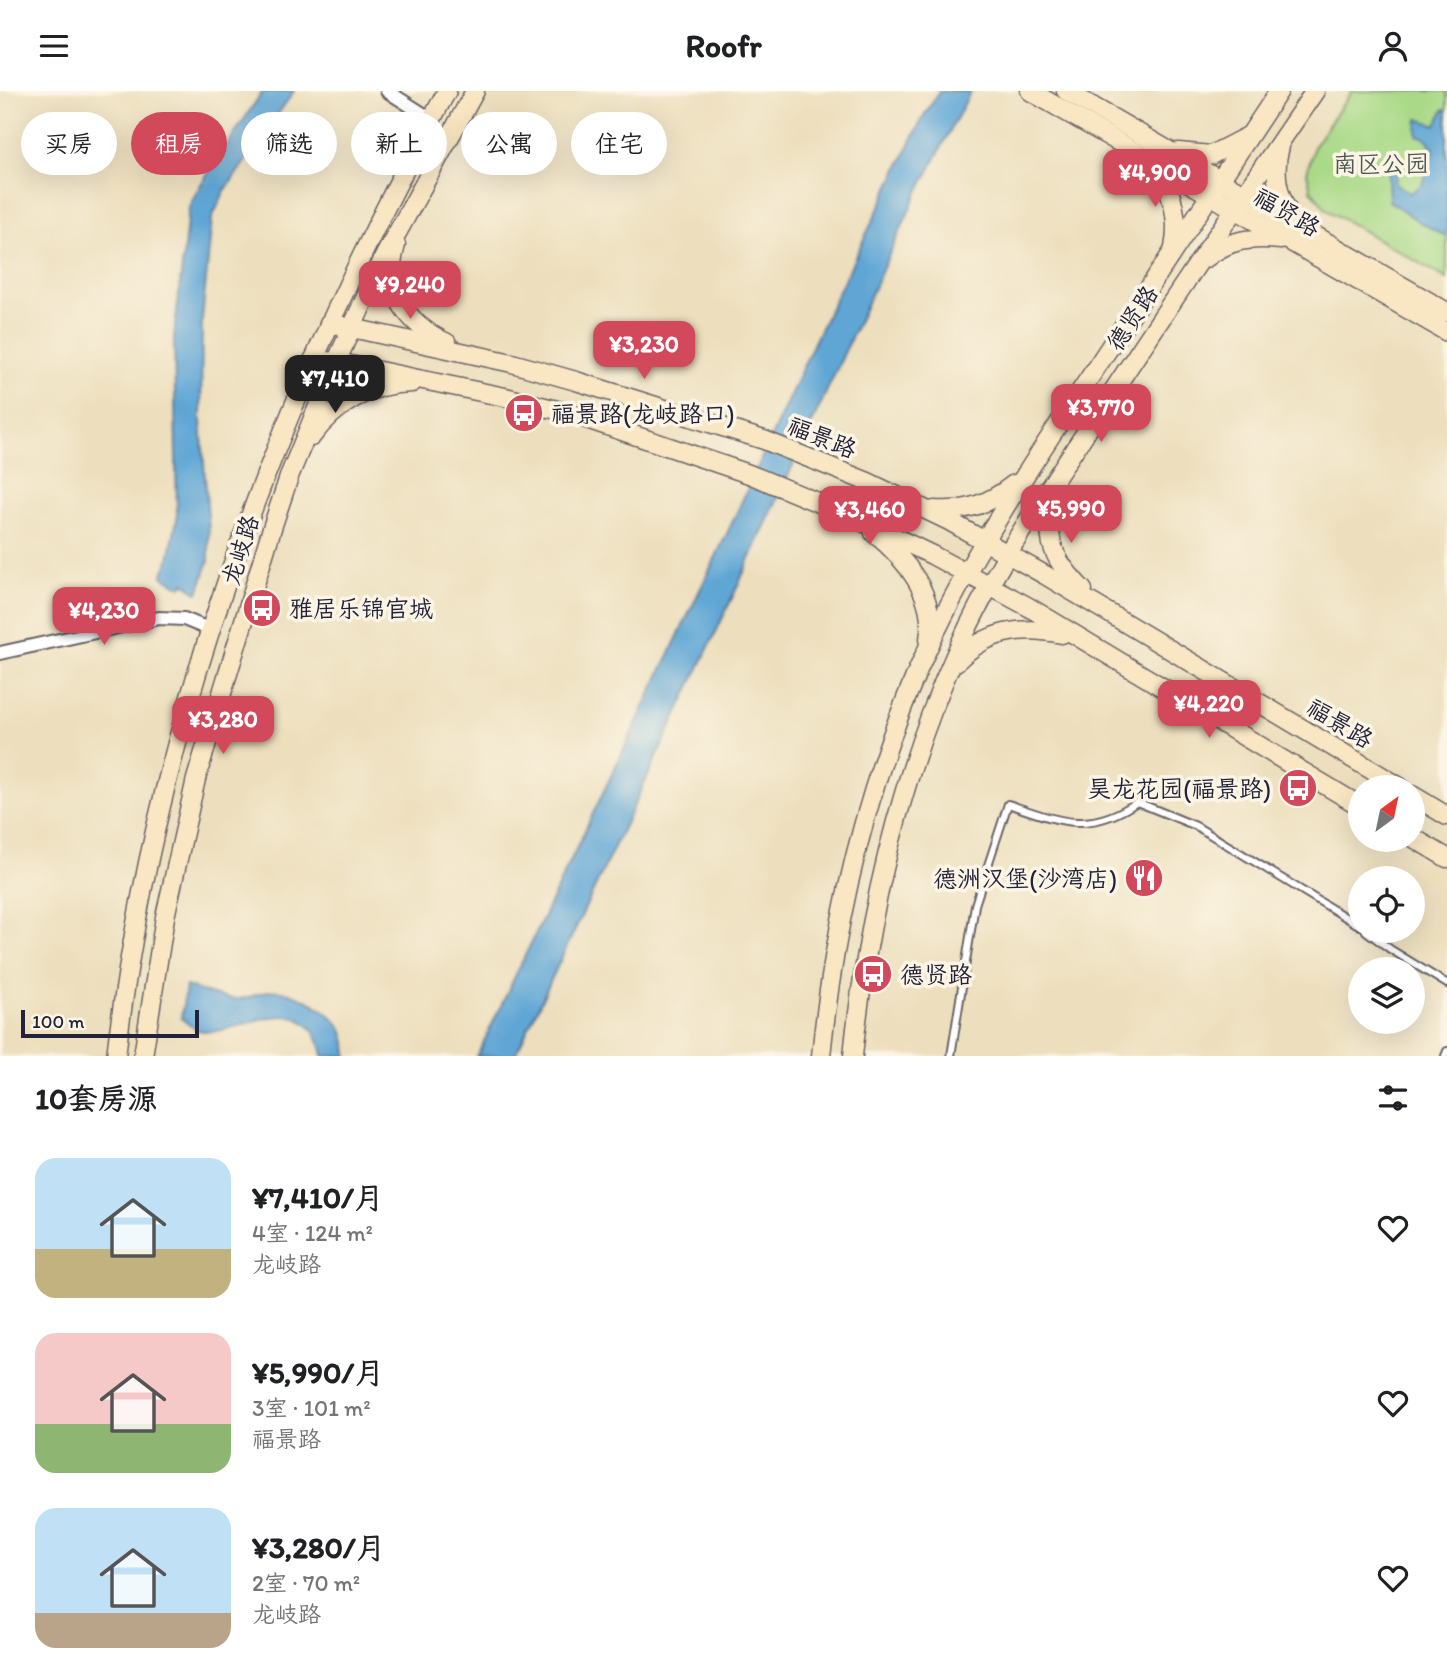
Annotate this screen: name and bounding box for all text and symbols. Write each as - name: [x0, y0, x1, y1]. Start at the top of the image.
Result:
- icon: menu: [35, 27, 73, 65]
- text: Roofr: [686, 27, 761, 65]
- icon: person: [1374, 27, 1412, 65]
- chip: 买房: [21, 112, 117, 175]
- chip: 租房: [131, 112, 227, 175]
- chip: 筛选: [241, 112, 337, 175]
- chip: 新上: [351, 112, 447, 175]
- chip: 公寓: [461, 112, 557, 175]
- chip: 住宅: [571, 112, 667, 175]
- pin: ¥4,900: [1098, 149, 1212, 209]
- park label: 南区公园: [1333, 149, 1429, 178]
- text: ¥4,900: [1119, 158, 1191, 186]
- street label: 福贤路: [1249, 181, 1325, 243]
- pin: ¥9,240: [353, 261, 467, 321]
- text: ¥9,240: [375, 270, 445, 298]
- street label: 德贤路: [1100, 280, 1164, 356]
- pin: ¥3,230: [587, 321, 701, 381]
- text: ¥3,230: [609, 330, 679, 358]
- pin: ¥7,410: [278, 355, 392, 415]
- text: ¥7,410: [301, 364, 369, 392]
- pin: ¥3,770: [1044, 385, 1158, 444]
- bus stop icon: 福景路(龙岐路口): [503, 392, 545, 434]
- text: ¥3,770: [1067, 393, 1135, 421]
- place label: 福景路(龙岐路口): [551, 399, 735, 428]
- street label: 福景路: [783, 410, 861, 464]
- pin: ¥5,990: [1014, 485, 1128, 545]
- pin: ¥3,460: [813, 487, 927, 546]
- text: ¥5,990: [1037, 494, 1105, 522]
- text: ¥3,460: [834, 495, 906, 523]
- street label: 龙岐路: [216, 511, 264, 589]
- pin: ¥4,230: [47, 587, 161, 647]
- bus stop icon: 雅居乐锦官城: [241, 587, 283, 629]
- place label: 雅居乐锦官城: [289, 594, 433, 623]
- text: ¥4,230: [69, 596, 139, 624]
- pin: ¥4,220: [1152, 681, 1266, 740]
- text: ¥4,220: [1174, 689, 1244, 717]
- street label: 福景路: [1302, 692, 1378, 754]
- pin: ¥3,280: [166, 697, 280, 756]
- text: ¥3,280: [188, 705, 258, 733]
- bus stop icon: 昊龙花园(福景路): [1277, 767, 1319, 809]
- place label: 昊龙花园(福景路): [1087, 774, 1271, 803]
- north arrow: [1348, 775, 1424, 852]
- map controls: [1348, 775, 1425, 1034]
- restaurant icon: 德洲汉堡(沙湾店): [1123, 857, 1165, 899]
- place label: 德洲汉堡(沙湾店): [933, 864, 1117, 893]
- button: locate: [1348, 866, 1425, 943]
- bus stop icon: 德贤路: [852, 953, 894, 995]
- button: layers: [1348, 957, 1425, 1034]
- place label: 德贤路: [900, 960, 972, 989]
- scale bar: [21, 1007, 200, 1039]
- text: 100 m: [32, 1010, 84, 1033]
- icon: filters: [1374, 1079, 1412, 1117]
- text: 10套房源: [35, 1080, 157, 1117]
- text: ¥7,410/月: [252, 1179, 384, 1216]
- icon: home: [91, 1186, 175, 1270]
- icon: heart: [1374, 1209, 1412, 1247]
- text: 4室 · 124 m²: [252, 1219, 373, 1247]
- text: 龙岐路: [252, 1250, 321, 1278]
- text: ¥5,990/月: [252, 1354, 384, 1391]
- icon: home: [91, 1361, 175, 1445]
- icon: heart: [1374, 1384, 1412, 1422]
- text: 3室 · 101 m²: [252, 1394, 371, 1422]
- text: 福景路: [252, 1425, 321, 1453]
- text: ¥3,280/月: [252, 1529, 386, 1566]
- icon: home: [91, 1536, 175, 1620]
- icon: heart: [1374, 1559, 1412, 1597]
- text: 2室 · 70 m²: [252, 1569, 360, 1597]
- text: 龙岐路: [252, 1600, 321, 1628]

